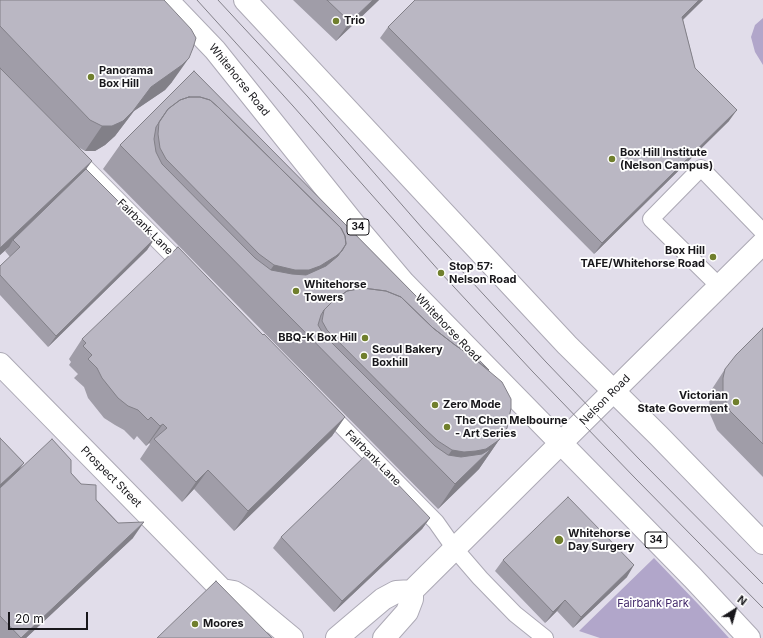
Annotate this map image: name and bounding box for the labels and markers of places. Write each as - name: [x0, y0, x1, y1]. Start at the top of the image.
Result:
- place label: Trio: [344, 14, 365, 28]
- marker: Trio: [331, 16, 341, 26]
- place label: Panorama Box Hill: [99, 64, 153, 90]
- marker: Panorama Box Hill: [86, 72, 96, 82]
- place label: Box Hill Institute (Nelson Campus): [620, 146, 713, 172]
- marker: Box Hill Institute (Nelson Campus): [607, 154, 617, 164]
- place label: Box Hill TAFE/Whitehorse Road: [581, 244, 705, 270]
- marker: Box Hill TAFE/Whitehorse Road: [708, 252, 718, 262]
- place label: Stop 57: Nelson Road: [449, 260, 517, 286]
- marker: Stop 57: Nelson Road: [436, 268, 446, 278]
- place label: Whitehorse Towers: [304, 278, 367, 304]
- marker: Whitehorse Towers: [291, 286, 301, 296]
- place label: BBQ-K Box Hill: [278, 331, 357, 345]
- marker: BBQ-K Box Hill: [360, 333, 370, 343]
- place label: Seoul Bakery Boxhill: [372, 343, 443, 369]
- marker: Seoul Bakery Boxhill: [359, 351, 369, 361]
- place label: Victorian State Goverment: [637, 389, 728, 415]
- marker: Victorian State Goverment: [731, 397, 741, 407]
- place label: Zero Mode: [443, 398, 501, 412]
- marker: Zero Mode: [430, 400, 440, 410]
- place label: The Chen Melbourne - Art Series: [455, 414, 568, 440]
- marker: The Chen Melbourne - Art Series: [442, 422, 452, 432]
- place label: Whitehorse Day Surgery: [568, 527, 634, 553]
- marker: Whitehorse Day Surgery: [553, 534, 565, 546]
- place label: Moores: [203, 617, 244, 631]
- marker: Moores: [190, 619, 200, 629]

